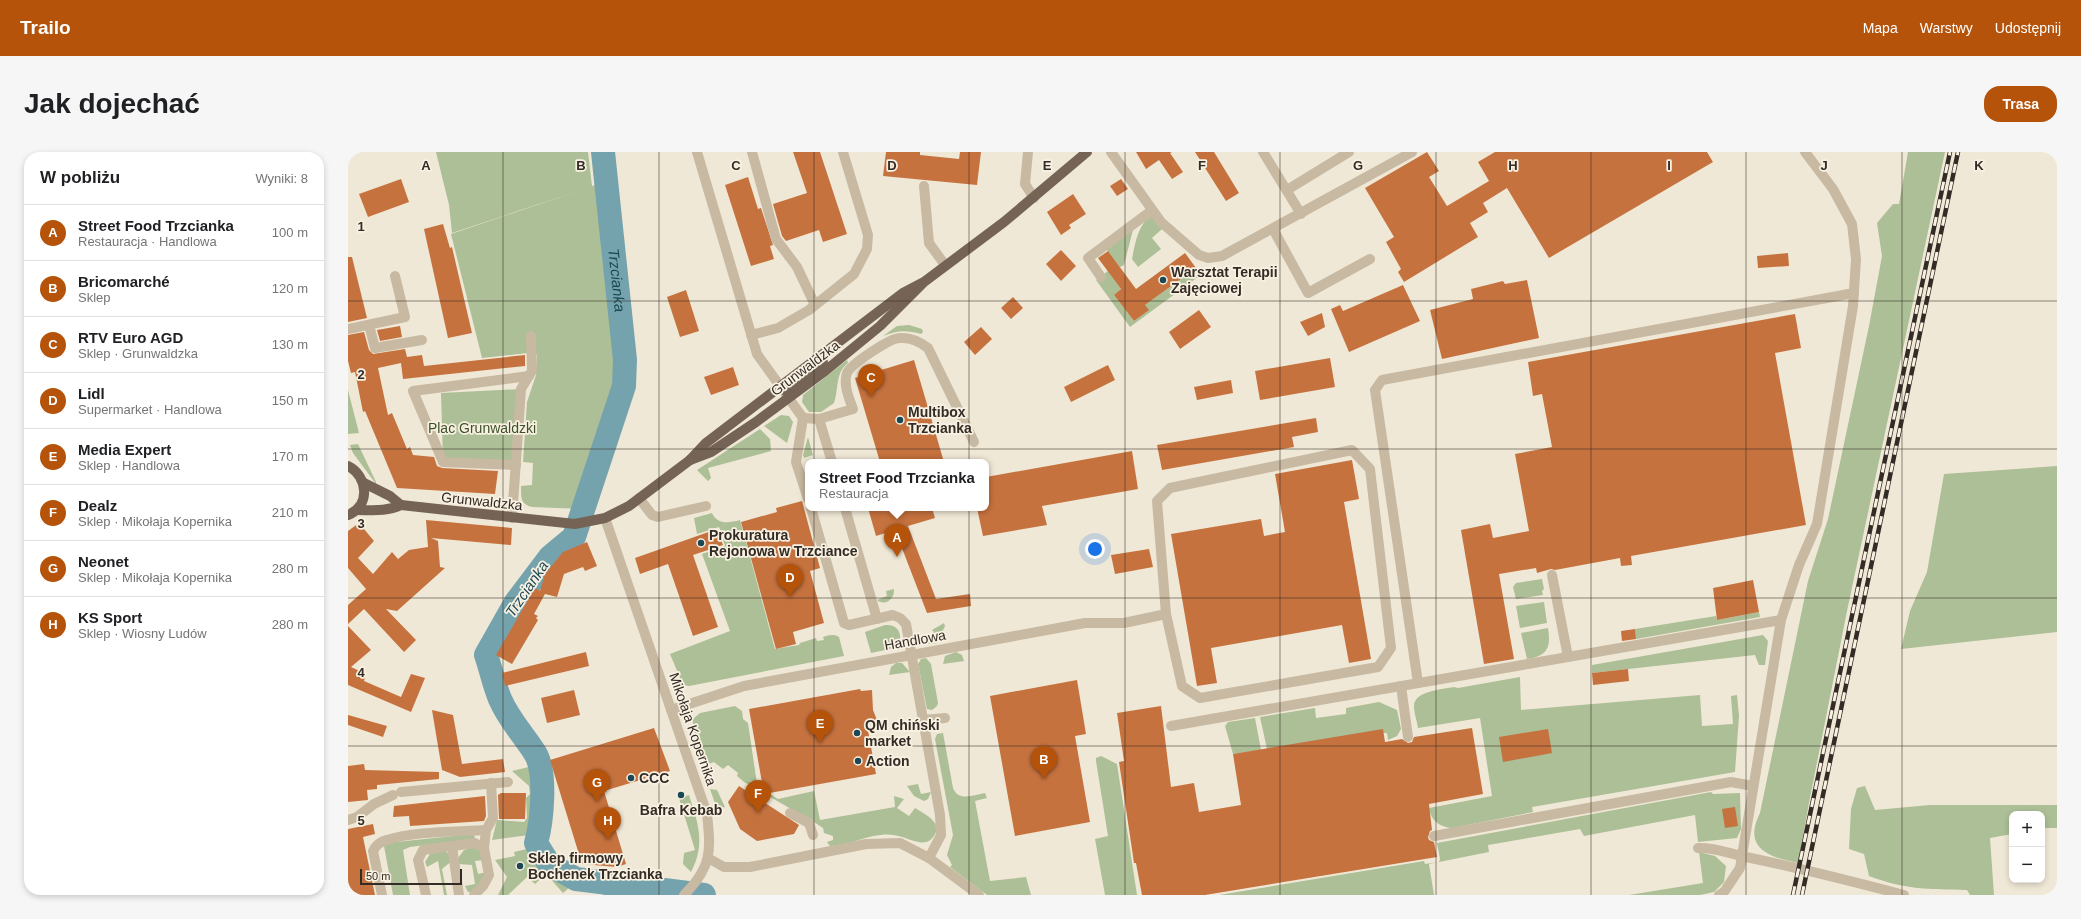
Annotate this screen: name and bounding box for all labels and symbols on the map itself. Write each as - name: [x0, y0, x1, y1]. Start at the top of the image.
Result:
- text: A: [421, 158, 431, 173]
- text: B: [576, 158, 586, 173]
- text: C: [731, 158, 741, 173]
- text: D: [887, 158, 897, 173]
- text: E: [1043, 158, 1052, 173]
- text: F: [1198, 158, 1206, 173]
- text: G: [1353, 158, 1363, 173]
- text: H: [1508, 158, 1518, 173]
- text: I: [1667, 158, 1671, 173]
- text: J: [1820, 158, 1828, 173]
- text: K: [1974, 158, 1984, 173]
- text: 1: [357, 219, 365, 234]
- water label: Trzcianka: [605, 248, 629, 313]
- place label: Warsztat Terapii Zajęciowej: [1171, 264, 1278, 296]
- marker: Warsztat Terapii Zajęciowej: [1158, 275, 1168, 285]
- street label: Grunwaldzka: [768, 337, 843, 399]
- pin: C: [858, 364, 884, 397]
- text: 2: [357, 367, 365, 382]
- place label: Multibox Trzcianka: [908, 404, 972, 436]
- marker: Multibox Trzcianka: [895, 415, 905, 425]
- park label: Plac Grunwaldzki: [428, 420, 536, 436]
- street label: Grunwaldzka: [441, 489, 524, 513]
- text: 3: [357, 516, 365, 531]
- pin: A: [884, 524, 910, 557]
- place label: Prokuratura Rejonowa w Trzciance: [709, 527, 858, 559]
- marker: Prokuratura Rejonowa w Trzciance: [696, 538, 706, 548]
- your location: [1085, 539, 1105, 559]
- water label: Trzcianka: [502, 557, 552, 620]
- pin: D: [777, 564, 803, 597]
- street label: Handlowa: [883, 627, 947, 653]
- text: 4: [357, 665, 365, 680]
- street label: Mikołaja Kopernika: [666, 670, 720, 788]
- pin: E: [807, 710, 833, 743]
- place label: QM chiński market: [865, 717, 940, 749]
- marker: QM chiński market: [852, 728, 862, 738]
- pin: B: [1031, 746, 1057, 779]
- place label: Action: [866, 753, 910, 769]
- marker: Action: [853, 756, 863, 766]
- pin: G: [584, 769, 610, 802]
- place label: CCC: [639, 770, 669, 786]
- marker: CCC: [626, 773, 636, 783]
- pin: F: [745, 780, 771, 813]
- marker: Bafra Kebab: [676, 790, 686, 800]
- place label: Bafra Kebab: [640, 802, 722, 818]
- pin: H: [595, 807, 621, 840]
- text: 5: [357, 813, 365, 828]
- place label: Sklep firmowy Bochenek Trzcianka: [528, 850, 663, 882]
- marker: Sklep firmowy Bochenek Trzcianka: [515, 861, 525, 871]
- scale bar: [360, 867, 462, 886]

